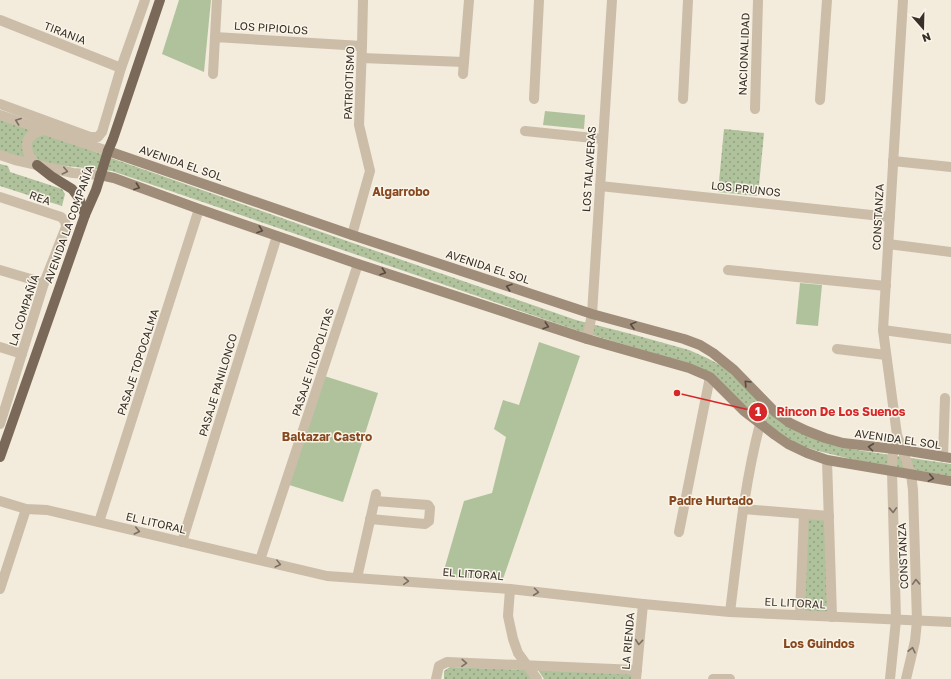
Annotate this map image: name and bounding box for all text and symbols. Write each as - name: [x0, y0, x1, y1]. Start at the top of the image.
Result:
- north arrow: [903, 8, 943, 48]
- street label: NACIONALIDAD: [736, 12, 751, 95]
- street label: LOS PIPIOLOS: [234, 18, 309, 37]
- street label: TIRANIA: [42, 19, 89, 47]
- text: N: [920, 30, 933, 45]
- street label: PATRIOTISMO: [341, 46, 356, 120]
- one-way arrow: [14, 117, 21, 126]
- street label: LOS TALAVERAS: [579, 126, 598, 212]
- street label: AVENIDA EL SOL: [138, 142, 225, 183]
- street label: AVENIDA LA COMPAÑÍA: [41, 162, 96, 285]
- one-way arrow: [62, 166, 68, 174]
- street label: LOS PRUNOS: [711, 178, 781, 199]
- one-way arrow: [134, 182, 141, 190]
- street label: CONSTANZA: [869, 183, 886, 251]
- district label: Algarrobo: [372, 184, 430, 199]
- street label: REA: [28, 188, 53, 207]
- one-way arrow: [256, 225, 263, 234]
- street label: AVENIDA EL SOL: [445, 247, 532, 286]
- one-way arrow: [379, 267, 386, 276]
- street label: LA COMPAÑÍA: [6, 272, 41, 347]
- one-way arrow: [506, 283, 513, 292]
- street label: PASAJE TOPOCALMA: [114, 306, 161, 417]
- street label: PASAJE FILOPOLITAS: [289, 306, 336, 418]
- one-way arrow: [543, 321, 550, 330]
- one-way arrow: [630, 322, 637, 330]
- street label: PASAJE PANILONCO: [196, 332, 239, 438]
- one-way arrow: [744, 380, 752, 388]
- callout: Rincon De Los Suenos: [748, 400, 913, 424]
- text: 1: [755, 404, 761, 419]
- text: Rincon De Los Suenos: [776, 404, 906, 419]
- street label: AVENIDA EL SOL: [854, 426, 943, 451]
- district label: Baltazar Castro: [282, 429, 372, 444]
- one-way arrow: [868, 442, 874, 451]
- one-way arrow: [928, 473, 934, 481]
- district label: Padre Hurtado: [669, 493, 753, 508]
- one-way arrow: [889, 507, 897, 513]
- street label: EL LITORAL: [125, 509, 188, 536]
- street label: CONSTANZA: [895, 522, 910, 590]
- one-way arrow: [134, 526, 141, 535]
- one-way arrow: [274, 559, 281, 568]
- street label: EL LITORAL: [442, 565, 505, 582]
- one-way arrow: [403, 577, 409, 586]
- one-way arrow: [912, 579, 920, 585]
- one-way arrow: [532, 587, 539, 596]
- street label: EL LITORAL: [764, 594, 827, 611]
- street label: LA RIENDA: [619, 611, 637, 670]
- district label: Los Guindos: [783, 636, 855, 651]
- one-way arrow: [635, 639, 644, 645]
- one-way arrow: [908, 647, 916, 653]
- one-way arrow: [461, 659, 467, 667]

